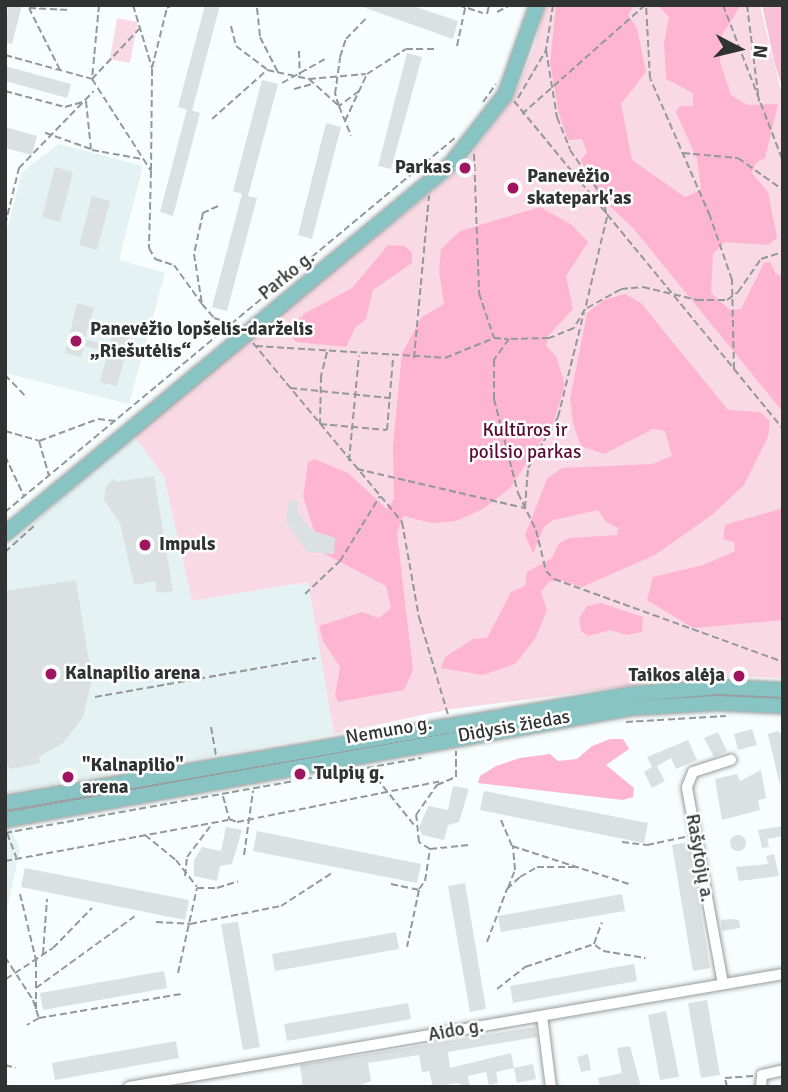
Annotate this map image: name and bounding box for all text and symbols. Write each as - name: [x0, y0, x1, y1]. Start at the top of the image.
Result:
- north arrow: [704, 14, 774, 84]
- text: N: [747, 44, 773, 60]
- place label: Parkas: [395, 157, 451, 179]
- marker: Parkas: [457, 160, 473, 176]
- place label: Panevėžio skatepark'as: [527, 166, 631, 210]
- marker: Panevėžio skatepark'as: [505, 180, 521, 196]
- street label: Parko g.: [254, 247, 320, 305]
- place label: Panevėžio lopšelis-darželis „Riešutėlis“: [90, 319, 313, 363]
- marker: Panevėžio lopšelis-darželis „Riešutėlis“: [68, 333, 84, 349]
- park label: Kultūros ir poilsio parkas: [469, 420, 581, 464]
- place label: Impuls: [159, 534, 215, 556]
- marker: Impuls: [137, 537, 153, 553]
- place label: Kalnapilio arena: [65, 663, 201, 685]
- place label: Taikos alėja: [629, 665, 725, 687]
- marker: Kalnapilio arena: [43, 666, 59, 682]
- marker: Taikos alėja: [731, 668, 747, 684]
- street label: Didysis žiedas: [456, 706, 572, 748]
- street label: Nemuno g.: [344, 712, 434, 750]
- place label: "Kalnapilio" arena: [82, 755, 184, 799]
- place label: Tulpių g.: [314, 763, 385, 785]
- marker: Tulpių g.: [292, 766, 308, 782]
- marker: "Kalnapilio" arena: [60, 769, 76, 785]
- street label: Rašytojų a.: [680, 812, 718, 904]
- street label: Aido g.: [426, 1015, 486, 1047]

